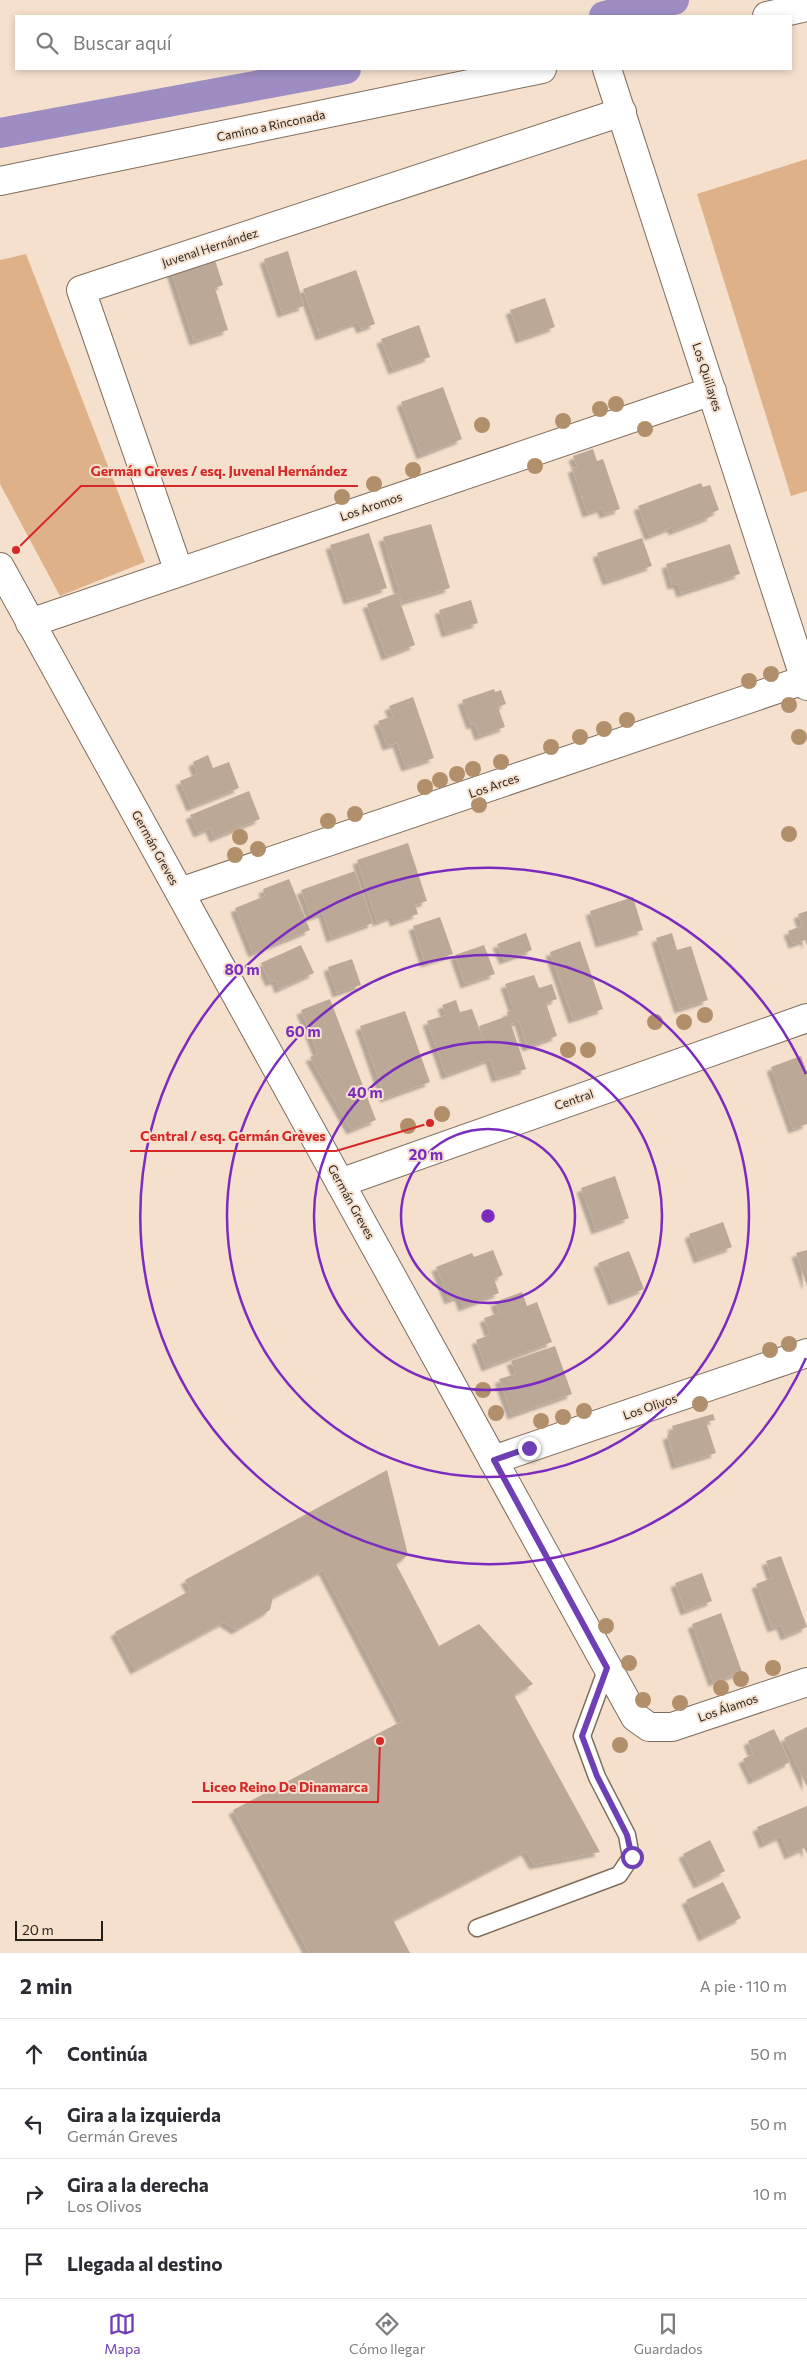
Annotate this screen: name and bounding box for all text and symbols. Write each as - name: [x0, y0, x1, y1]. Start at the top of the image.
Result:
- search box: [15, 15, 792, 70]
- icon: search: [33, 29, 61, 57]
- text: Buscar aquí: [73, 31, 172, 54]
- street label: Camino a Rinconada: [215, 107, 326, 143]
- street label: Juvenal Hernández: [160, 225, 260, 270]
- street label: Los Quillayes: [690, 341, 726, 413]
- callout: Germán Greves / esq. Juvenal Hernández: [81, 457, 358, 486]
- text: Germán Greves / esq. Juvenal Hernández: [90, 462, 348, 479]
- street label: Los Aromos: [338, 489, 404, 523]
- street label: Los Arces: [467, 770, 521, 800]
- street label: Germán Greves: [130, 808, 182, 887]
- text: 80 m: [224, 960, 260, 978]
- text: 60 m: [285, 1022, 321, 1040]
- text: 40 m: [347, 1083, 383, 1101]
- street label: Central: [552, 1086, 595, 1112]
- callout: Central / esq. Germán Grèves: [130, 1122, 336, 1151]
- text: Central / esq. Germán Grèves: [140, 1127, 326, 1144]
- text: 20 m: [409, 1145, 443, 1163]
- street label: Germán Greves: [326, 1162, 378, 1241]
- centre of rings: [479, 1207, 497, 1225]
- street label: Los Olivos: [621, 1390, 678, 1422]
- route end: [518, 1437, 541, 1460]
- street label: Los Álamos: [696, 1690, 759, 1724]
- callout: Liceo Reino De Dinamarca: [192, 1773, 378, 1802]
- text: Liceo Reino De Dinamarca: [202, 1778, 368, 1795]
- route start: [621, 1846, 644, 1869]
- scale bar: [15, 1918, 102, 1941]
- text: 20 m: [22, 1921, 54, 1938]
- text: 2 min: [20, 1973, 72, 1998]
- text: A pie · 110 m: [700, 1976, 787, 1995]
- icon: ahead: [20, 2040, 48, 2068]
- text: Continúa: [67, 2042, 148, 2065]
- text: 50 m: [750, 2044, 787, 2063]
- text: Gira a la izquierda: [67, 2103, 221, 2126]
- icon: left: [20, 2110, 48, 2138]
- text: 50 m: [750, 2114, 787, 2133]
- text: Germán Greves: [67, 2126, 178, 2145]
- text: Gira a la derecha: [67, 2173, 209, 2196]
- icon: right: [20, 2180, 48, 2208]
- text: 10 m: [753, 2184, 787, 2203]
- text: Los Olivos: [67, 2196, 142, 2215]
- icon: arrive: [20, 2250, 48, 2278]
- text: Llegada al destino: [67, 2252, 223, 2275]
- tab: Mapa: [104, 2310, 141, 2357]
- tab: Cómo llegar: [349, 2310, 425, 2357]
- tab: Guardados: [634, 2310, 703, 2357]

